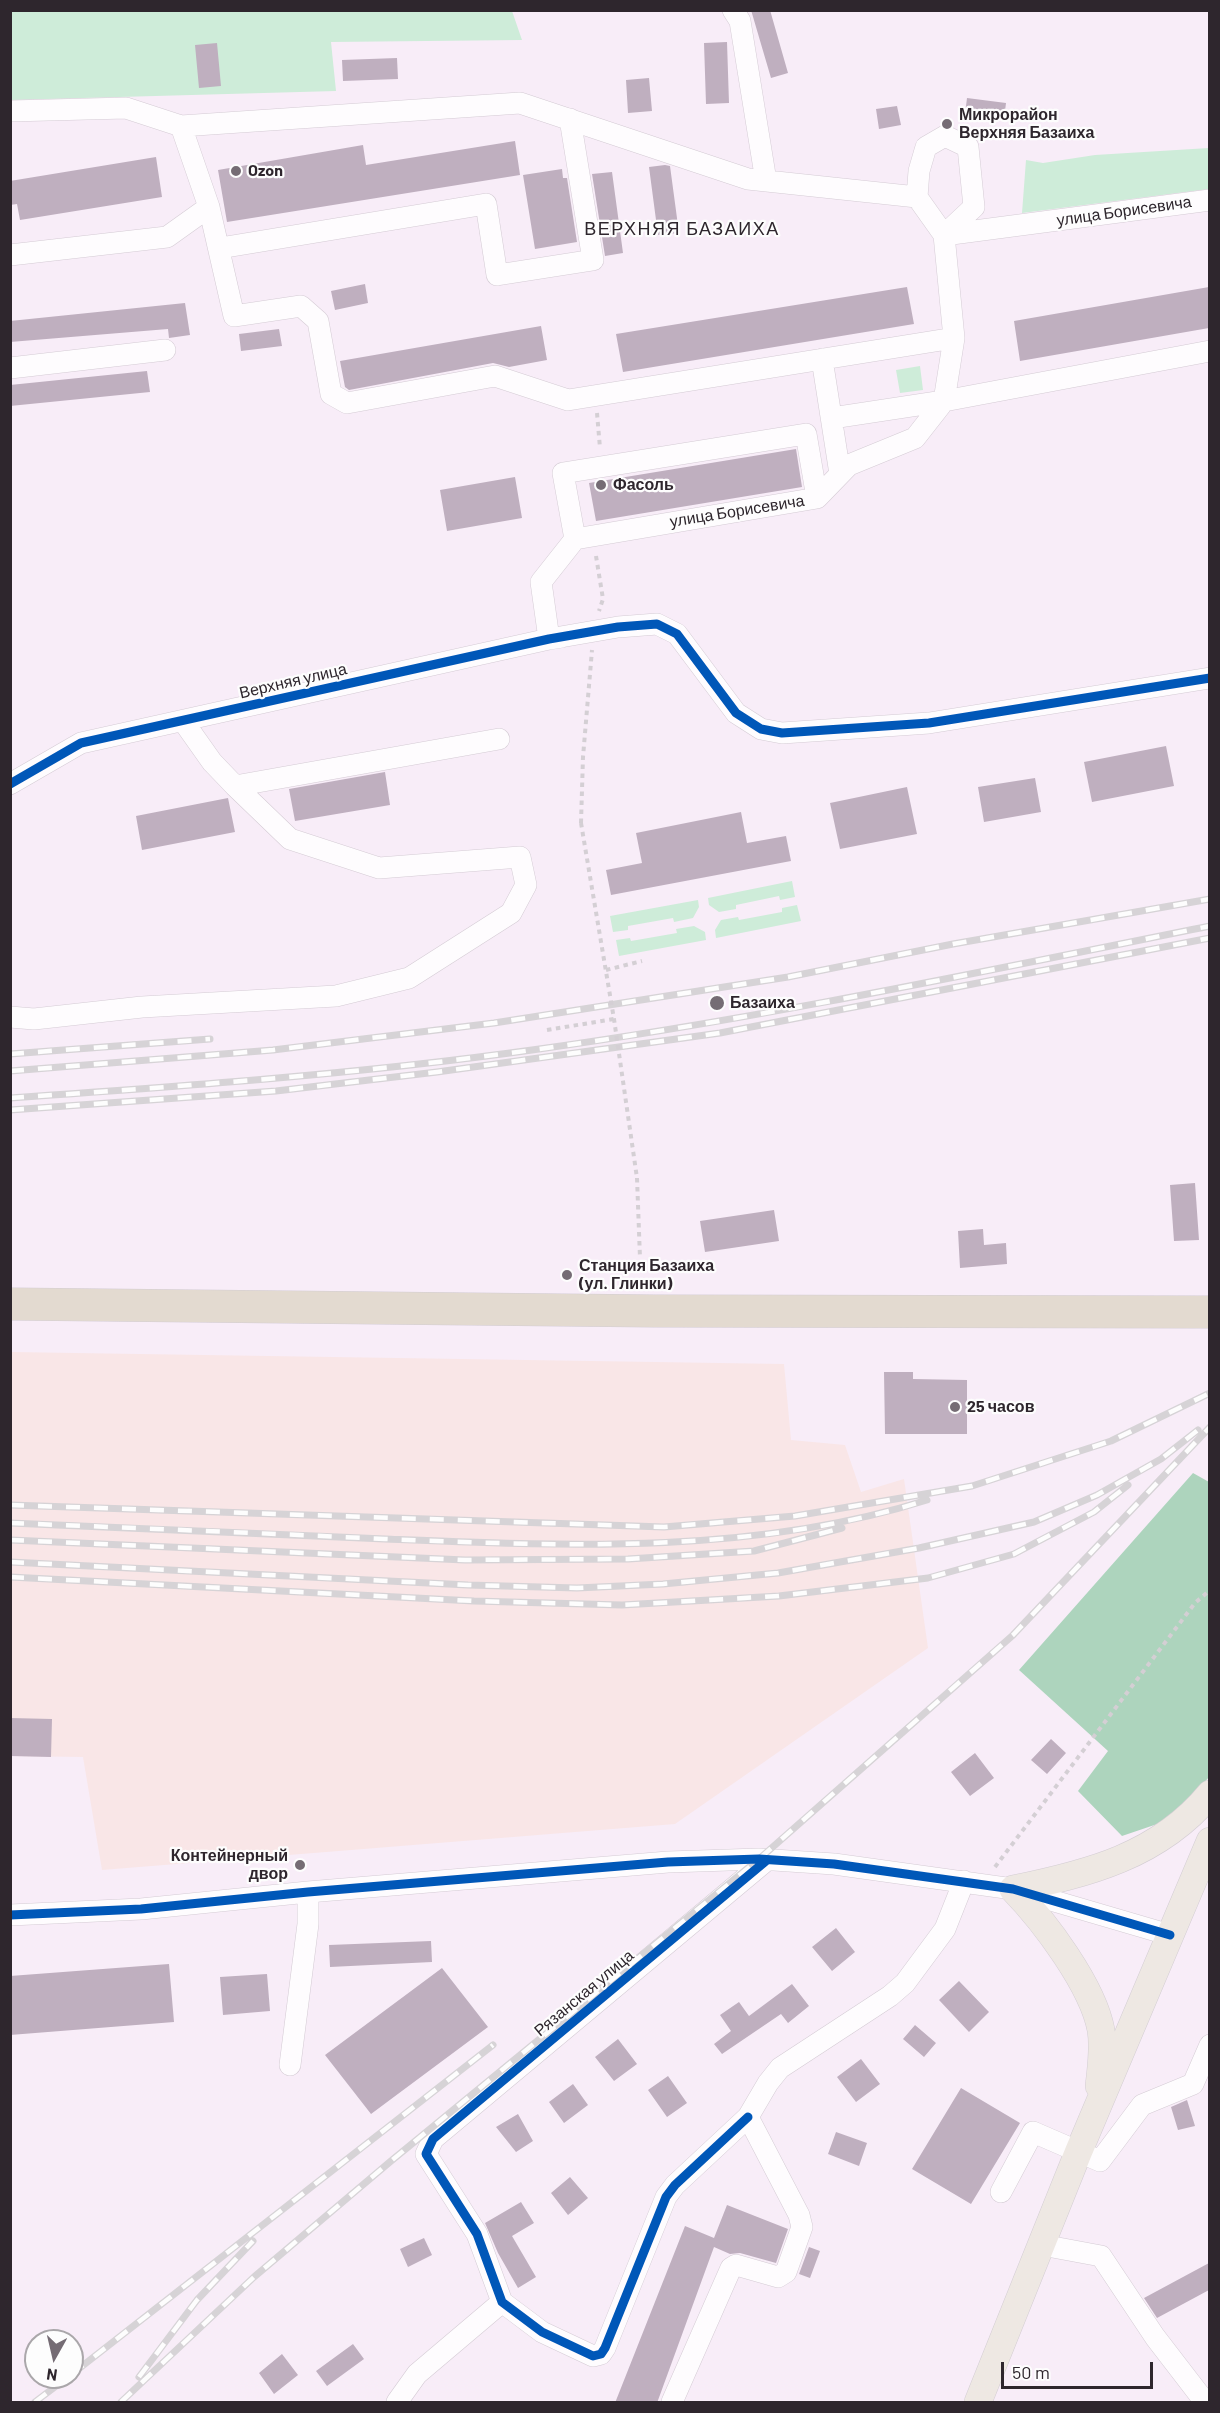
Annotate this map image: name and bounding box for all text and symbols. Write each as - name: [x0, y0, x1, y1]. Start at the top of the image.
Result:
- place label: Микрорайон Верхняя Базаиха: [959, 105, 1094, 143]
- marker: Микрорайон Верхняя Базаиха: [940, 117, 954, 131]
- place label: Ozon: [248, 161, 283, 181]
- marker: Ozon: [229, 164, 243, 178]
- street label: улица Борисевича: [1055, 192, 1193, 230]
- district label: ВЕРХНЯЯ БАЗАИХА: [584, 218, 780, 240]
- place label: Фасоль: [613, 475, 674, 495]
- marker: Фасоль: [594, 478, 608, 492]
- street label: улица Борисевича: [668, 491, 806, 531]
- street label: Верхняя улица: [237, 659, 349, 703]
- place label: Базаиха: [730, 993, 795, 1013]
- marker: Базаиха: [708, 994, 726, 1012]
- place label: Станция Базаиха (ул. Глинки): [579, 1256, 714, 1294]
- marker: Станция Базаиха (ул. Глинки): [560, 1268, 574, 1282]
- place label: 25 часов: [967, 1397, 1034, 1417]
- marker: 25 часов: [948, 1400, 962, 1414]
- place label: Контейнерный двор: [171, 1846, 288, 1884]
- marker: Контейнерный двор: [293, 1858, 307, 1872]
- street label: Рязанская улица: [530, 1946, 638, 2040]
- north arrow: [24, 2329, 84, 2389]
- scale bar: [1004, 2350, 1156, 2388]
- text: 50 m: [1012, 2361, 1050, 2383]
- text: N: [45, 2365, 58, 2385]

